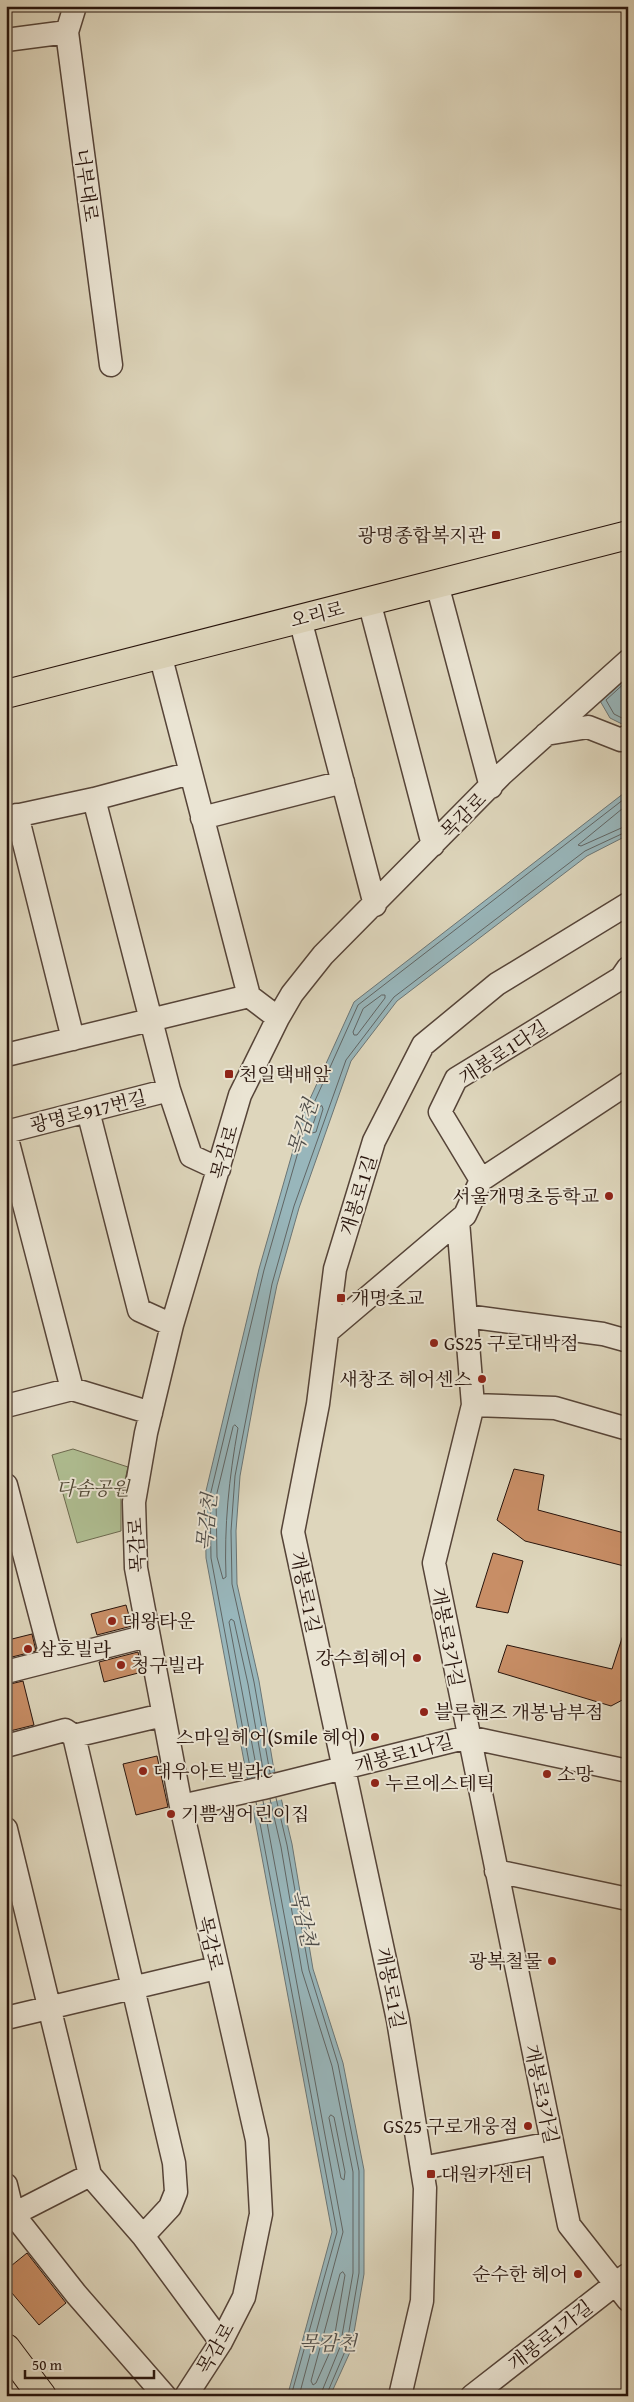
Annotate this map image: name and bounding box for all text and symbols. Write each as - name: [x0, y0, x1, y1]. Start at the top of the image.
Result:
- street label: 너부대로: [68, 147, 106, 223]
- place label: 광명종합복지관: [358, 521, 487, 549]
- marker: 광명종합복지관: [490, 529, 502, 541]
- street label: 오리로: [287, 594, 347, 634]
- street label: 목감로: [434, 786, 492, 844]
- street label: 개봉로1다길: [453, 1013, 553, 1091]
- place label: 천일택배앞: [239, 1060, 331, 1088]
- marker: 천일택배앞: [223, 1068, 235, 1080]
- street label: 광명로917번길: [27, 1083, 149, 1139]
- water label: 목감천: [279, 1093, 325, 1159]
- street label: 목감로: [203, 1122, 245, 1182]
- street label: 개봉로1길: [333, 1151, 383, 1239]
- place label: 서울개명초등학교: [452, 1182, 599, 1210]
- marker: 서울개명초등학교: [603, 1190, 615, 1202]
- place label: 개명초교: [351, 1284, 424, 1312]
- marker: 개명초교: [335, 1292, 347, 1304]
- place label: GS25 구로대박점: [444, 1329, 579, 1357]
- marker: GS25 구로대박점: [428, 1337, 440, 1349]
- place label: 새창조 헤어센스: [339, 1365, 472, 1393]
- marker: 새창조 헤어센스: [476, 1373, 488, 1385]
- park label: 다솜공원: [56, 1474, 131, 1502]
- water label: 목감천: [189, 1490, 224, 1552]
- street label: 목감로: [121, 1517, 151, 1573]
- street label: 개봉로1길: [284, 1549, 328, 1635]
- street label: 개봉로3가길: [425, 1585, 471, 1689]
- place label: 대왕타운: [122, 1607, 195, 1635]
- marker: 대왕타운: [106, 1615, 118, 1627]
- place label: 삼호빌라: [38, 1635, 111, 1663]
- marker: 삼호빌라: [22, 1643, 34, 1655]
- place label: 강수희헤어: [315, 1644, 407, 1672]
- place label: 청구빌라: [131, 1651, 204, 1679]
- marker: 강수희헤어: [411, 1652, 423, 1664]
- marker: 청구빌라: [115, 1659, 127, 1671]
- place label: 블루핸즈 개봉남부점: [434, 1698, 603, 1726]
- marker: 블루핸즈 개봉남부점: [418, 1706, 430, 1718]
- place label: 스마일헤어(Smile 헤어): [176, 1723, 365, 1751]
- street label: 개봉로1나길: [352, 1726, 456, 1780]
- marker: 스마일헤어(Smile 헤어): [369, 1731, 381, 1743]
- place label: 대우아트빌라C: [153, 1757, 273, 1785]
- place label: 소망: [557, 1760, 594, 1788]
- marker: 대우아트빌라C: [137, 1765, 149, 1777]
- marker: 소망: [541, 1768, 553, 1780]
- place label: 누르에스테틱: [385, 1769, 495, 1797]
- marker: 누르에스테틱: [369, 1777, 381, 1789]
- place label: 기쁨샘어린이집: [181, 1800, 309, 1828]
- marker: 기쁨샘어린이집: [165, 1808, 177, 1820]
- water label: 목감천: [283, 1886, 325, 1951]
- street label: 목감로: [191, 1913, 231, 1973]
- street label: 개봉로1길: [369, 1945, 413, 2031]
- place label: 광복철물: [469, 1947, 542, 1975]
- marker: 광복철물: [546, 1955, 558, 1967]
- street label: 개봉로3가길: [518, 2042, 566, 2146]
- place label: GS25 구로개웅점: [383, 2112, 518, 2140]
- marker: GS25 구로개웅점: [522, 2120, 534, 2132]
- place label: 대원카센터: [441, 2160, 533, 2188]
- marker: 대원카센터: [425, 2168, 437, 2180]
- place label: 순수한 헤어: [472, 2260, 568, 2288]
- marker: 순수한 헤어: [572, 2268, 584, 2280]
- street label: 개봉로1가길: [502, 2293, 598, 2377]
- street label: 목감로: [189, 2317, 241, 2379]
- water label: 목감천: [299, 2328, 359, 2357]
- scale bar: [25, 2347, 154, 2379]
- text: 50 m: [32, 2354, 63, 2375]

